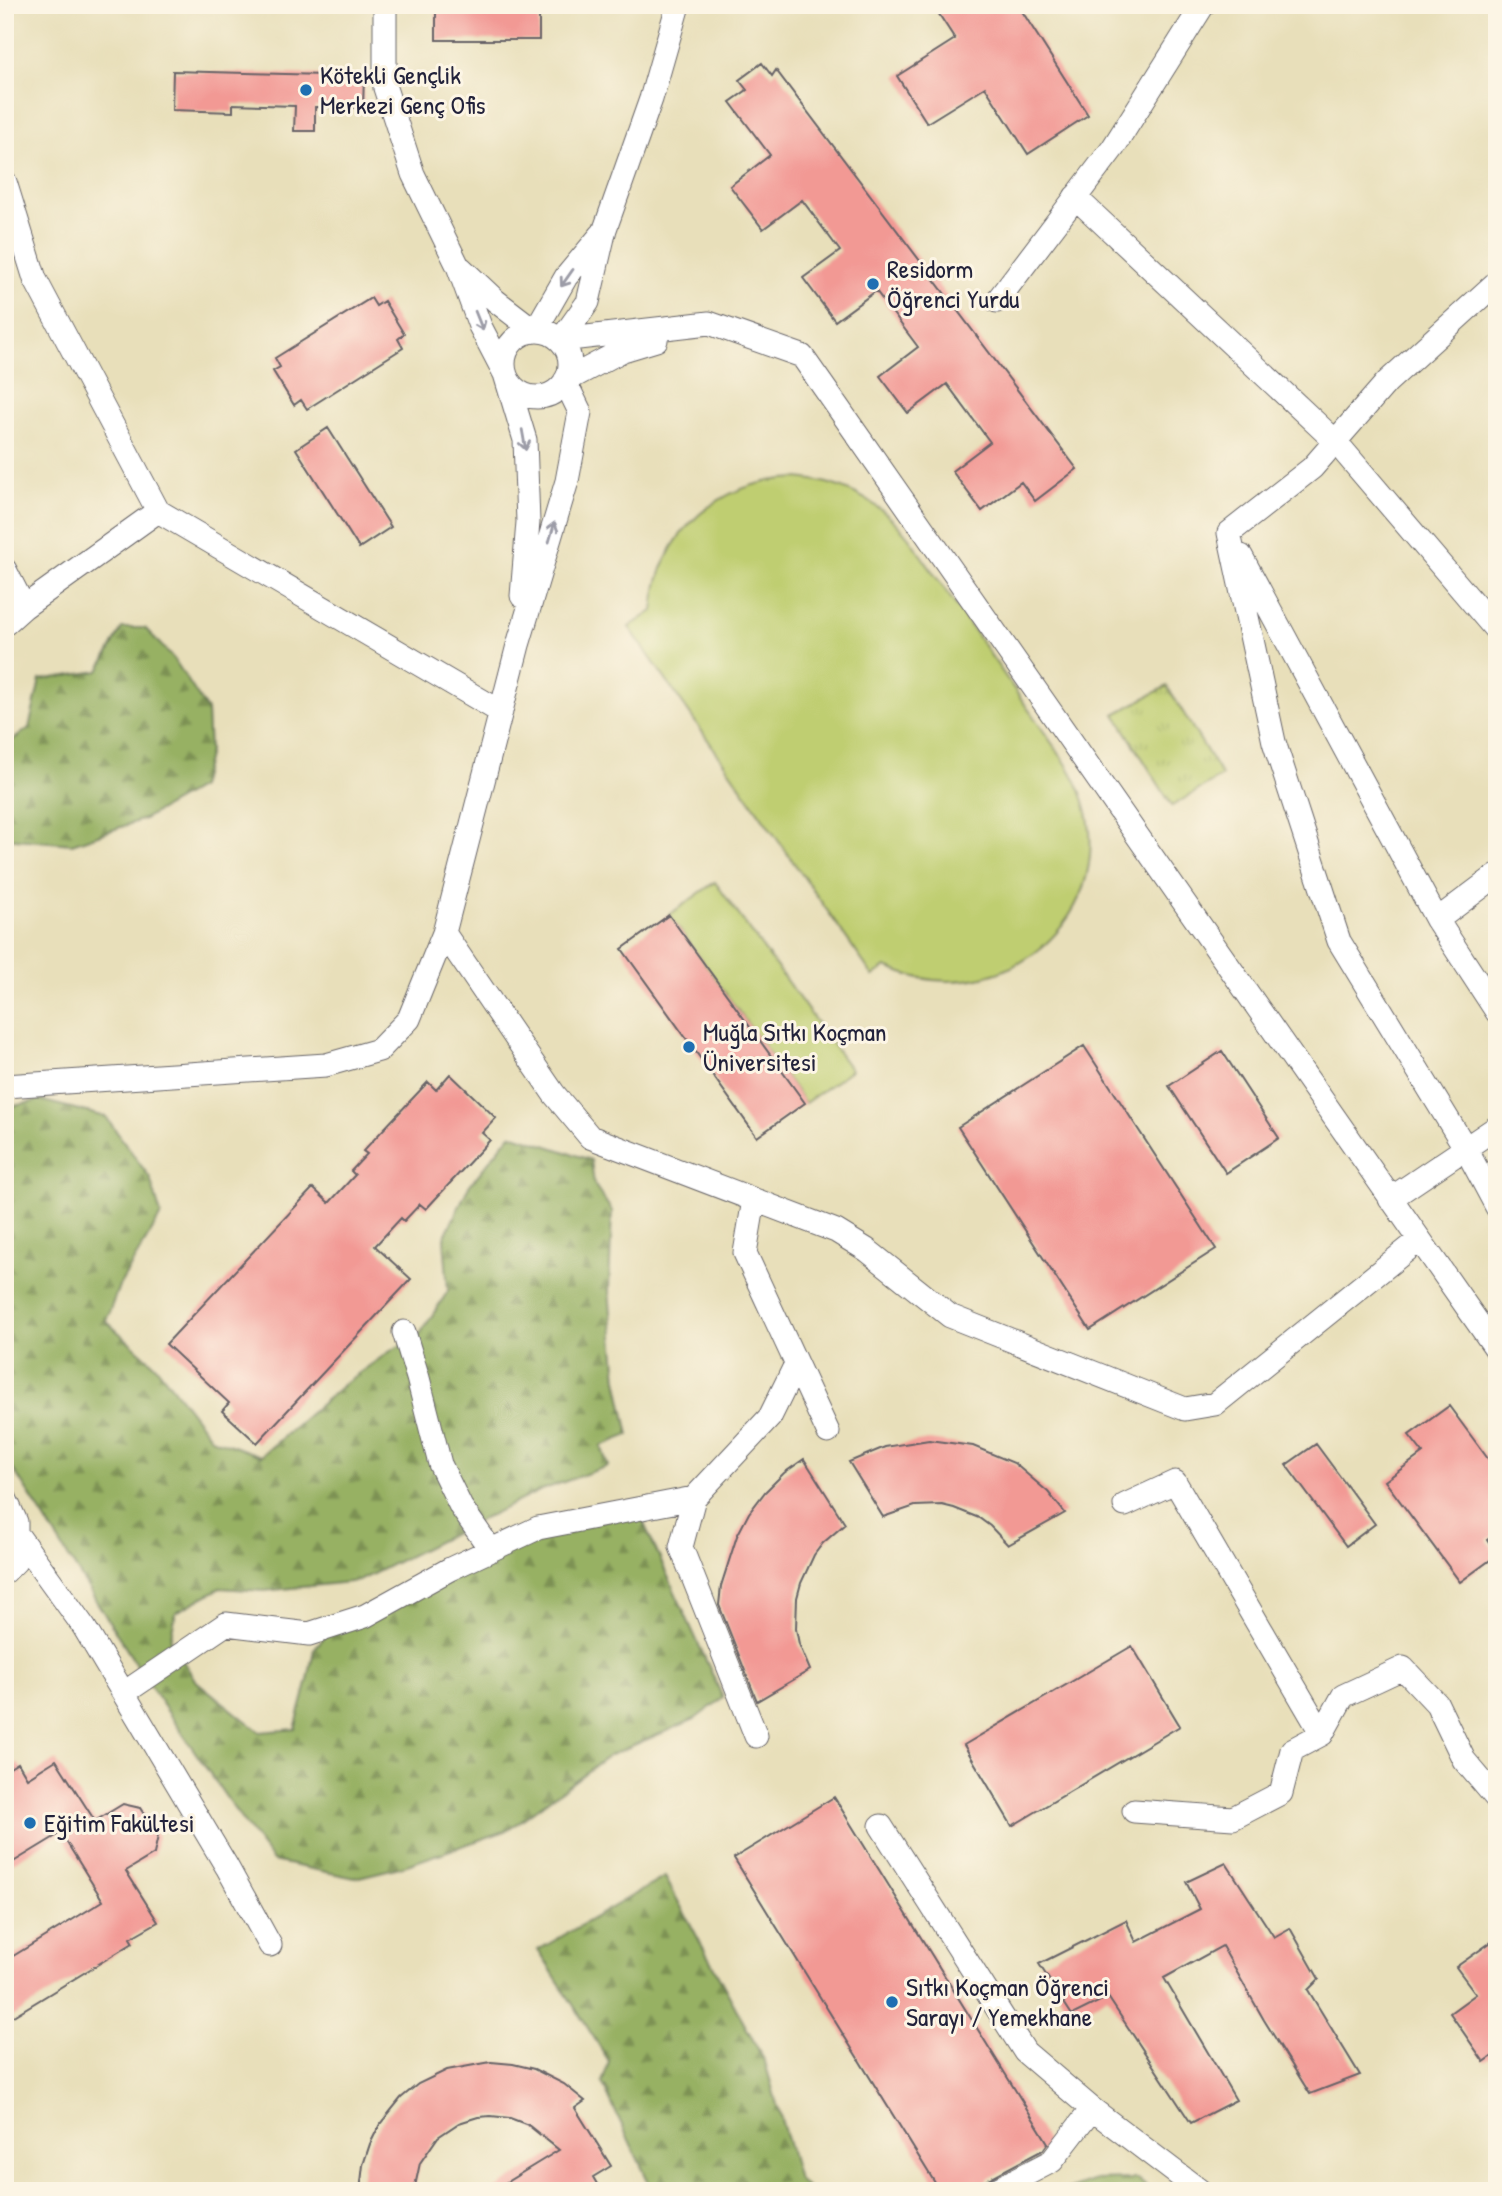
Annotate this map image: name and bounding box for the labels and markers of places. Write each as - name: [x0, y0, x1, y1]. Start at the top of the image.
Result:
- place label: Kötekli Gençlik Merkezi Genç Ofis: [320, 57, 485, 122]
- marker: Kötekli Gençlik Merkezi Genç Ofis: [298, 82, 314, 98]
- place label: Residorm Öğrenci Yurdu: [887, 251, 1019, 316]
- marker: Residorm Öğrenci Yurdu: [865, 276, 881, 292]
- place label: Muğla Sıtkı Koçman Üniversitesi: [703, 1014, 887, 1079]
- marker: Muğla Sıtkı Koçman Üniversitesi: [681, 1039, 697, 1055]
- place label: Eğitim Fakültesi: [44, 1805, 195, 1840]
- marker: Eğitim Fakültesi: [22, 1815, 38, 1831]
- place label: Sıtkı Koçman Öğrenci Sarayı / Yemekhane: [906, 1969, 1109, 2034]
- marker: Sıtkı Koçman Öğrenci Sarayı / Yemekhane: [884, 1994, 900, 2010]

